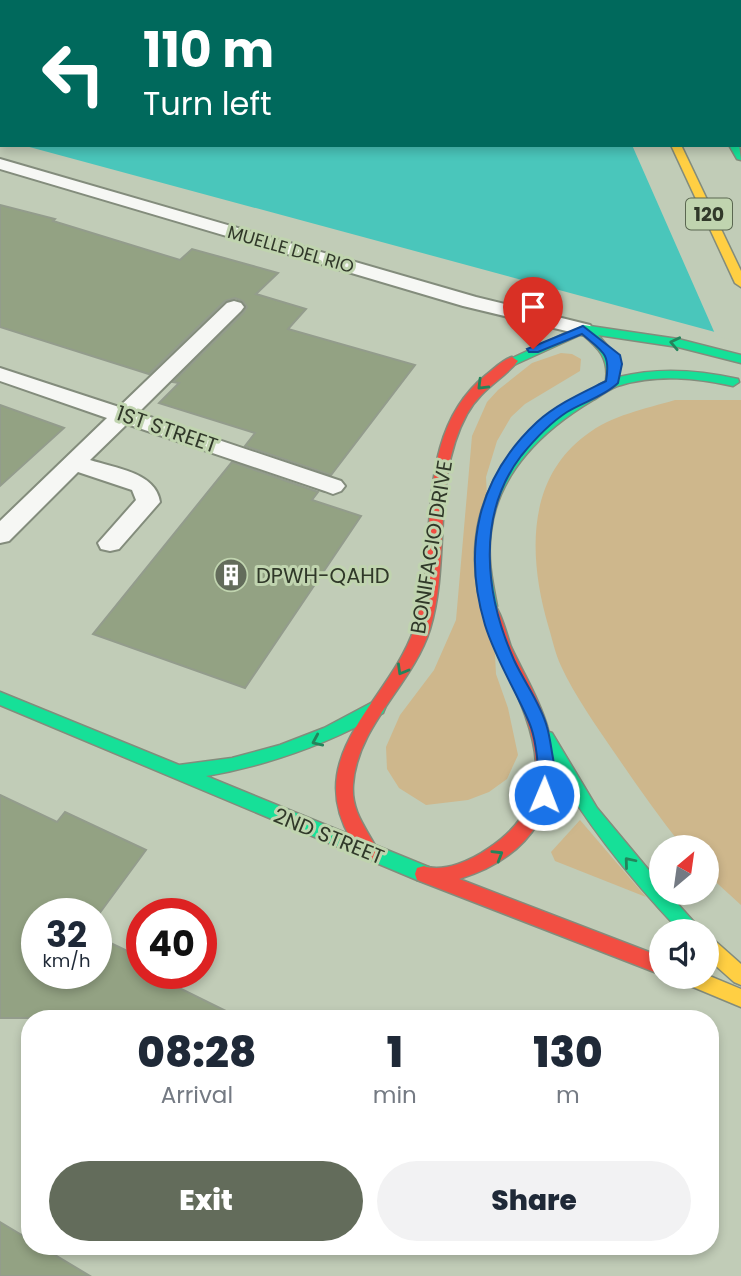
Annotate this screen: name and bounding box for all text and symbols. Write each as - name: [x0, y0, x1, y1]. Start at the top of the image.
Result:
- text: 110 m: [143, 16, 274, 84]
- icon: left: [28, 28, 119, 119]
- text: Turn left: [143, 81, 272, 126]
- road number: 120: [686, 198, 732, 230]
- street label: MUELLE DEL RIO: [225, 219, 357, 279]
- pin: [503, 277, 563, 349]
- icon: arrive: [514, 288, 552, 326]
- one-way arrow: [669, 336, 681, 351]
- one-way arrow: [477, 377, 490, 390]
- street label: 1ST STREET: [112, 398, 222, 460]
- street label: BONIFACIO DRIVE: [403, 458, 459, 636]
- building icon: DPWH-QAHD: [212, 556, 250, 594]
- place label: DPWH-QAHD: [256, 561, 390, 590]
- one-way arrow: [397, 662, 410, 675]
- one-way arrow: [312, 733, 325, 747]
- position arrow: [507, 758, 581, 832]
- street label: 2ND STREET: [269, 801, 389, 871]
- north arrow: [649, 835, 719, 905]
- map controls: [649, 835, 719, 989]
- one-way arrow: [490, 850, 503, 863]
- one-way arrow: [625, 858, 637, 871]
- speed limit sign: 40: [126, 898, 217, 989]
- text: 32: [46, 910, 87, 959]
- button: sound: [649, 919, 719, 989]
- text: km/h: [43, 948, 90, 973]
- text: 08:28: [137, 1023, 256, 1082]
- text: 1: [387, 1023, 403, 1082]
- text: 130: [533, 1023, 603, 1082]
- text: Arrival: [161, 1079, 233, 1111]
- text: min: [373, 1079, 417, 1111]
- text: m: [556, 1079, 580, 1111]
- button: Exit: [49, 1161, 363, 1241]
- button: Share: [377, 1161, 691, 1241]

